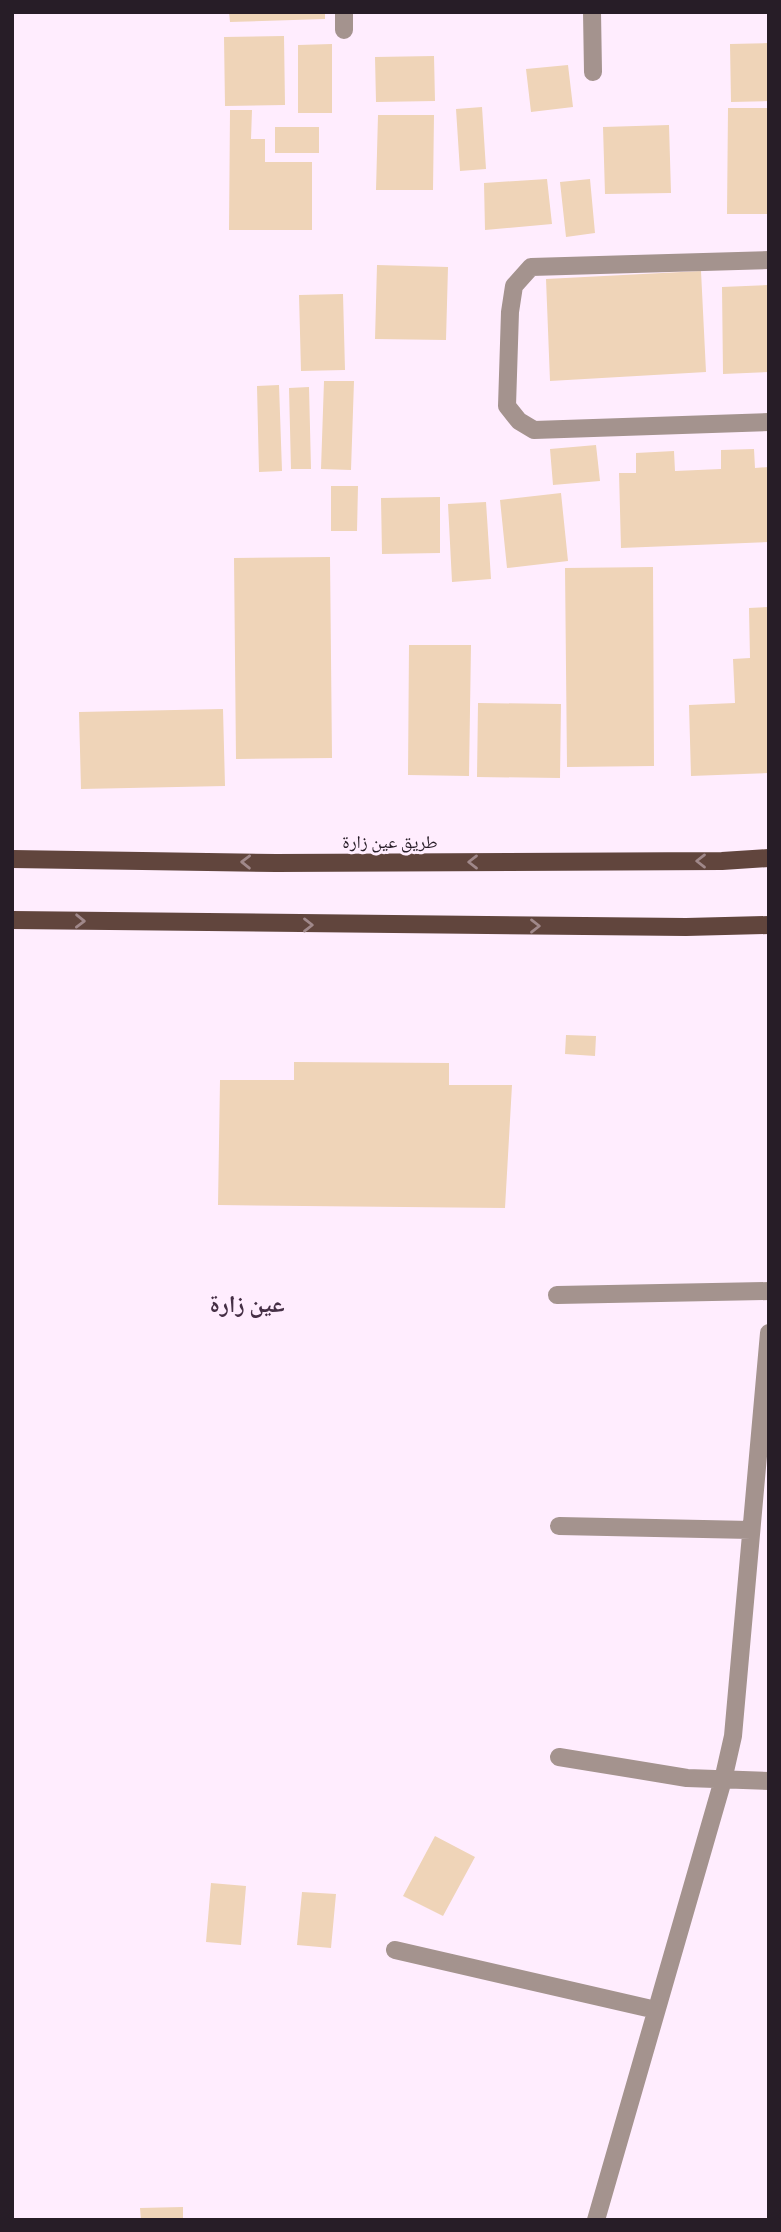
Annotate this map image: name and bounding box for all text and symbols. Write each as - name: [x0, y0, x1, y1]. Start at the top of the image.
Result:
- street label: طريق عين زارة: [342, 830, 438, 853]
- one-way arrow: [695, 853, 705, 869]
- one-way arrow: [467, 854, 478, 869]
- one-way arrow: [240, 855, 251, 870]
- one-way arrow: [75, 914, 86, 929]
- one-way arrow: [303, 917, 314, 932]
- one-way arrow: [531, 918, 541, 934]
- district label: عين زارة: [209, 1288, 285, 1318]

